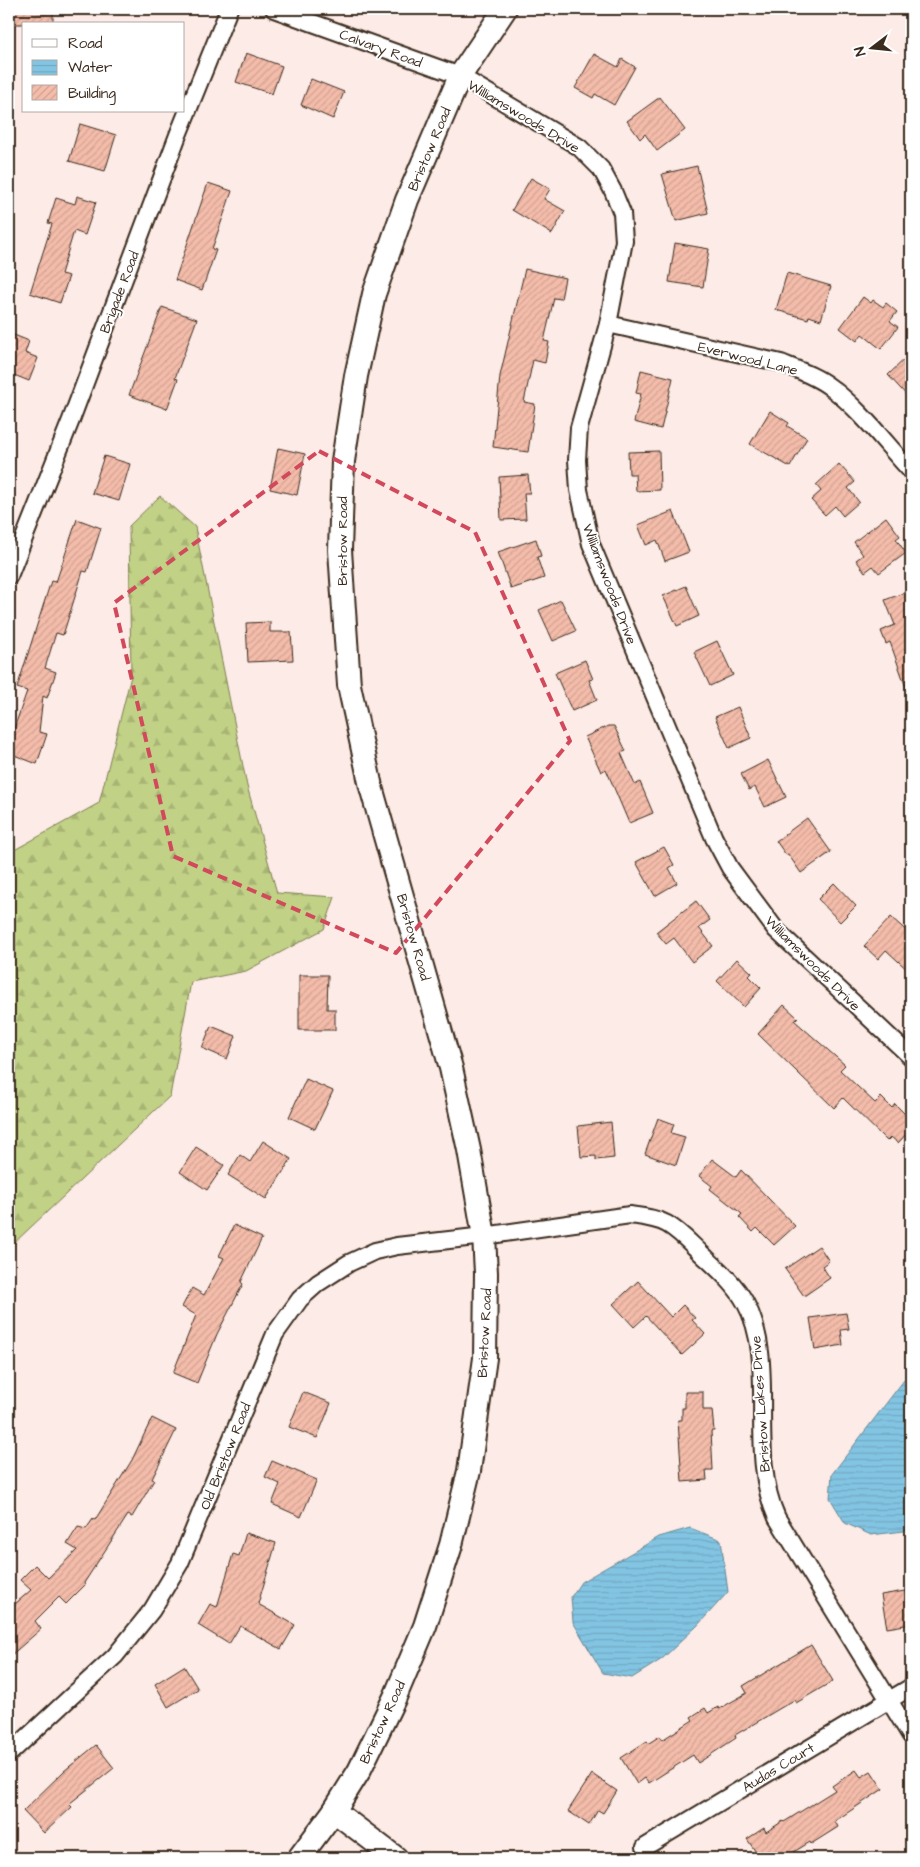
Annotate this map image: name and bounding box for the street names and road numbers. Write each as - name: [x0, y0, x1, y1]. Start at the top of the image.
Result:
- street label: Calvary Road: [336, 25, 425, 73]
- street label: Williamswoods Drive: [464, 75, 584, 158]
- street label: Bristow Road: [403, 104, 457, 194]
- street label: Brigade Road: [95, 248, 145, 336]
- street label: Everwood Lane: [696, 337, 800, 381]
- street label: Bristow Road: [333, 496, 353, 586]
- street label: Williamswoods Drive: [577, 521, 641, 648]
- street label: Bristow Road: [391, 892, 435, 983]
- street label: Williamswoods Drive: [760, 912, 865, 1016]
- street label: Bristow Road: [473, 1288, 497, 1378]
- street label: Bristow Lakes Drive: [746, 1335, 776, 1473]
- street label: Old Bristow Road: [195, 1400, 257, 1513]
- street label: Bristow Road: [355, 1678, 411, 1767]
- street label: Audas Court: [739, 1738, 819, 1797]

